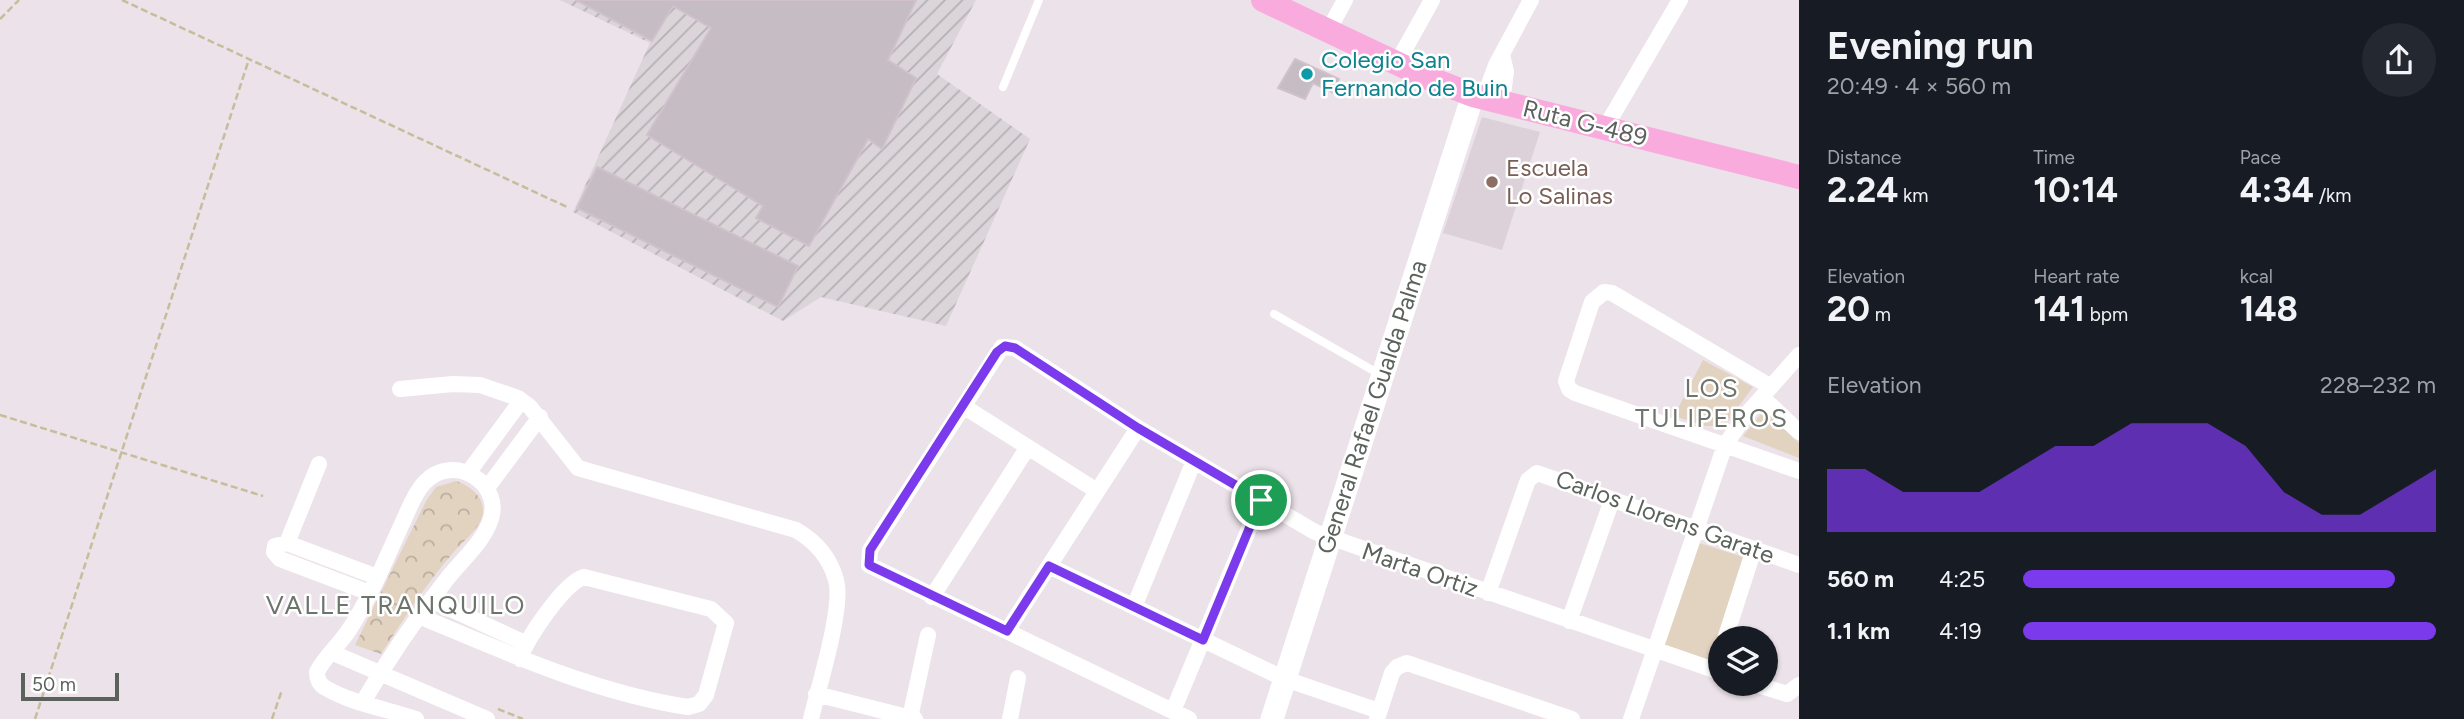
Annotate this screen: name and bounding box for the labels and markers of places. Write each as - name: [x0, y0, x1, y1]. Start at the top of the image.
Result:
- place label: Colegio San Fernando de Buin: [1321, 45, 1508, 102]
- marker: Colegio San Fernando de Buin: [1299, 66, 1315, 82]
- place label: Escuela Lo Salinas: [1506, 153, 1613, 210]
- marker: Escuela Lo Salinas: [1484, 174, 1500, 190]
- pin: [1231, 470, 1291, 530]

